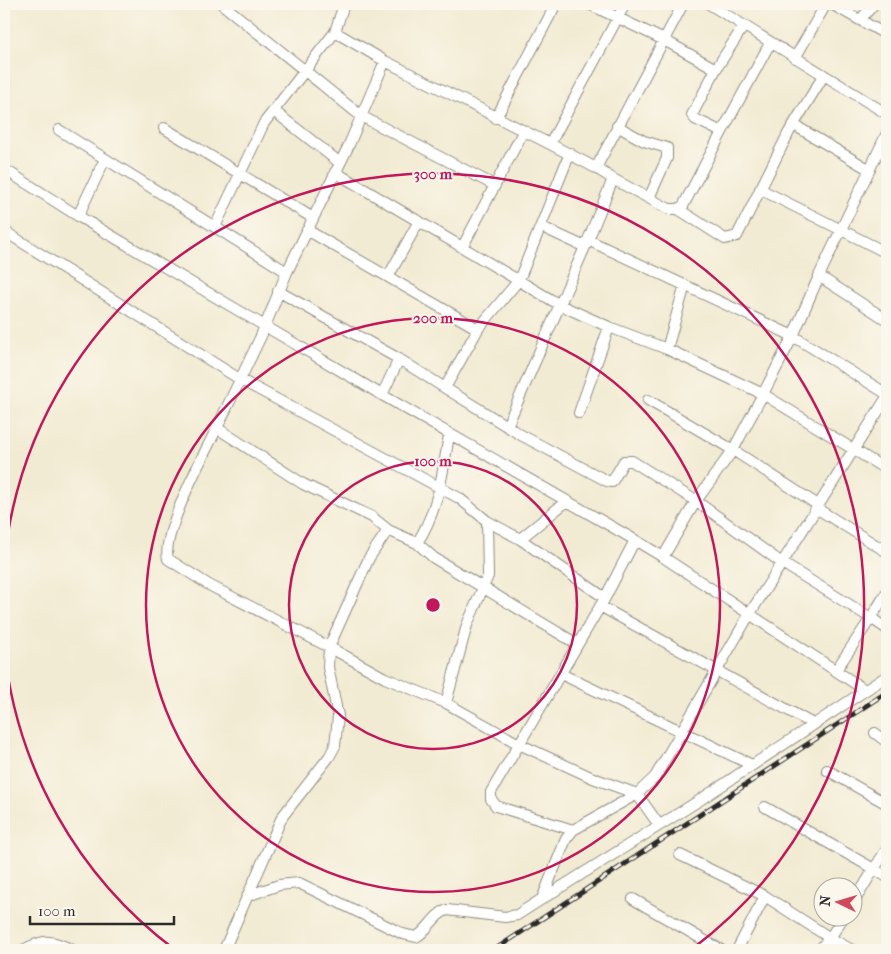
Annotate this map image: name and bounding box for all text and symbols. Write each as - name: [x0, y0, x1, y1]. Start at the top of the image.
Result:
- text: 300 m: [414, 165, 453, 183]
- text: 200 m: [413, 309, 453, 327]
- text: 100 m: [414, 452, 452, 470]
- centre of rings: [424, 596, 442, 614]
- north arrow: [814, 876, 864, 926]
- scale bar: [30, 894, 174, 926]
- text: N: [817, 895, 835, 907]
- text: 100 m: [38, 902, 76, 920]

